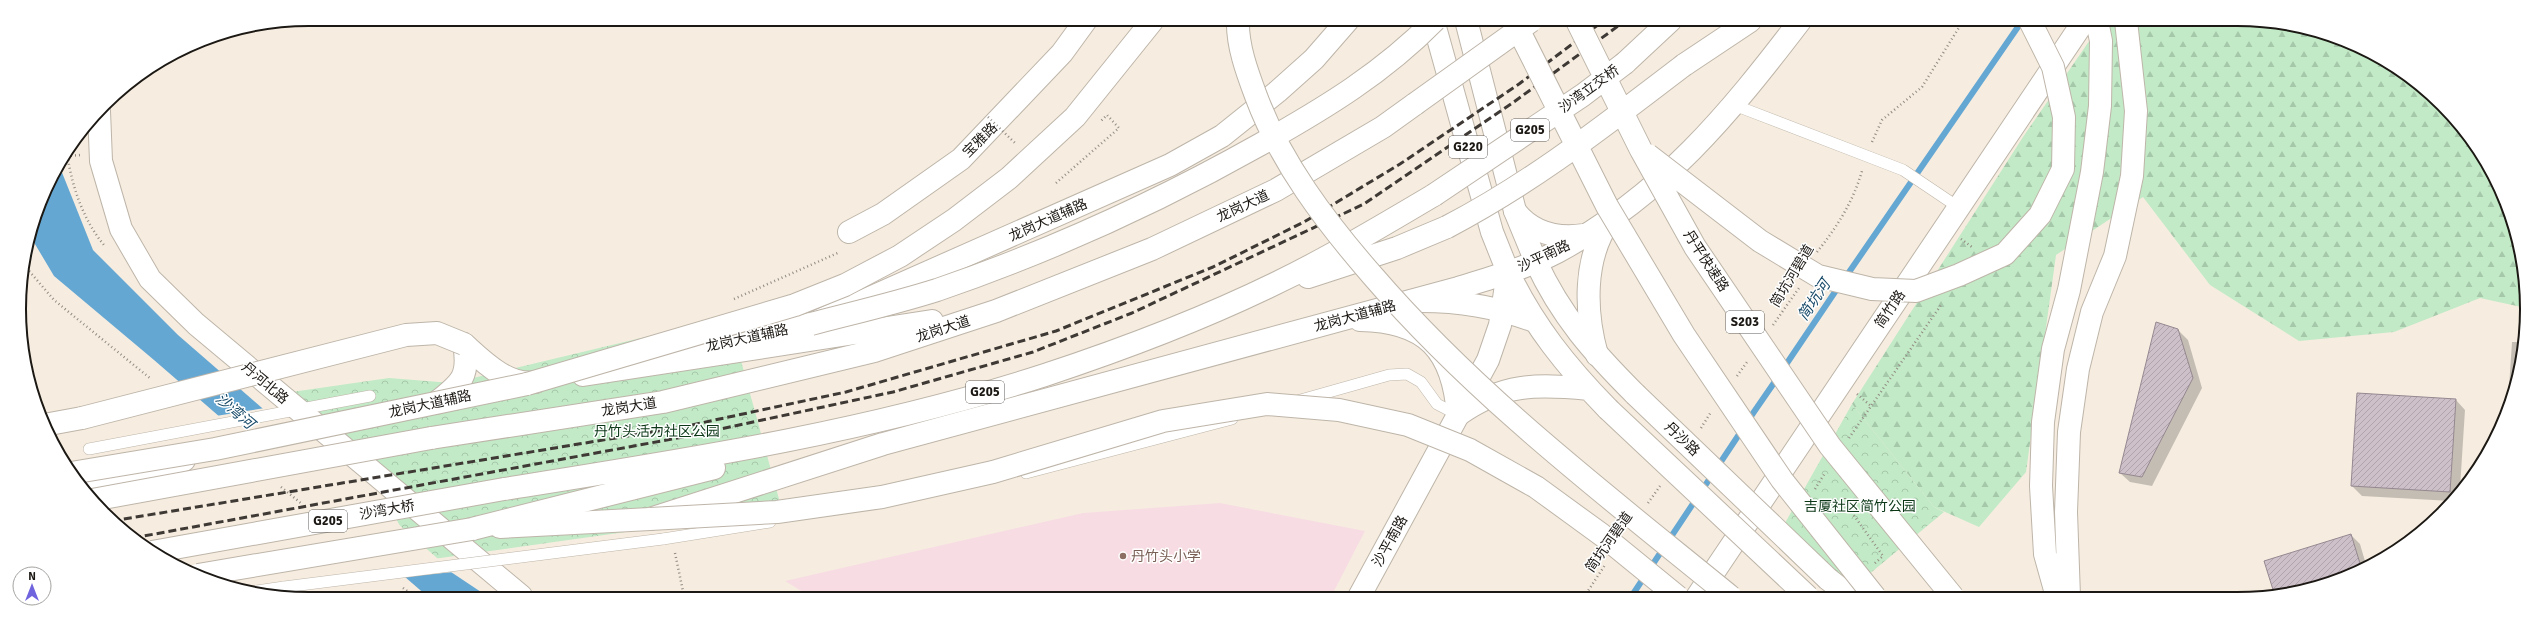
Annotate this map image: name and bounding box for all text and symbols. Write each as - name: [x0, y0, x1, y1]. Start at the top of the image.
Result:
- street label: 沙湾立交桥: [1556, 62, 1622, 116]
- street label: 宝雅路: [959, 119, 1001, 161]
- road number: G205: [1511, 119, 1549, 141]
- road number: G220: [1449, 136, 1487, 158]
- street label: 龙岗大道: [1214, 186, 1272, 226]
- street label: 龙岗大道辅路: [1006, 195, 1090, 245]
- street label: 丹平快速路: [1680, 227, 1732, 295]
- street label: 沙平南路: [1515, 236, 1573, 276]
- street label: 简坑河碧道: [1767, 242, 1817, 310]
- water label: 简坑河: [1794, 276, 1834, 324]
- street label: 简竹路: [1871, 287, 1909, 331]
- street label: 龙岗大道辅路: [1312, 297, 1398, 335]
- road number: S203: [1726, 311, 1764, 333]
- street label: 龙岗大道: [914, 312, 972, 346]
- street label: 龙岗大道辅路: [704, 321, 790, 355]
- street label: 丹河北路: [238, 358, 292, 408]
- road number: G205: [966, 381, 1004, 403]
- street label: 龙岗大道辅路: [387, 387, 473, 421]
- water label: 沙湾河: [212, 389, 260, 435]
- street label: 龙岗大道: [600, 394, 658, 420]
- street label: 丹沙路: [1661, 418, 1703, 460]
- park label: 丹竹头活力社区公园: [594, 423, 720, 440]
- street label: 沙湾大桥: [358, 497, 416, 523]
- park label: 吉厦社区简竹公园: [1804, 498, 1916, 515]
- street label: 简坑河碧道: [1582, 508, 1636, 576]
- road number: G205: [309, 510, 347, 532]
- street label: 沙平南路: [1369, 512, 1411, 570]
- place label: 丹竹头小学: [1131, 548, 1201, 565]
- marker: 丹竹头小学: [1118, 551, 1128, 561]
- north arrow: [12, 566, 52, 606]
- text: N: [28, 570, 36, 583]

